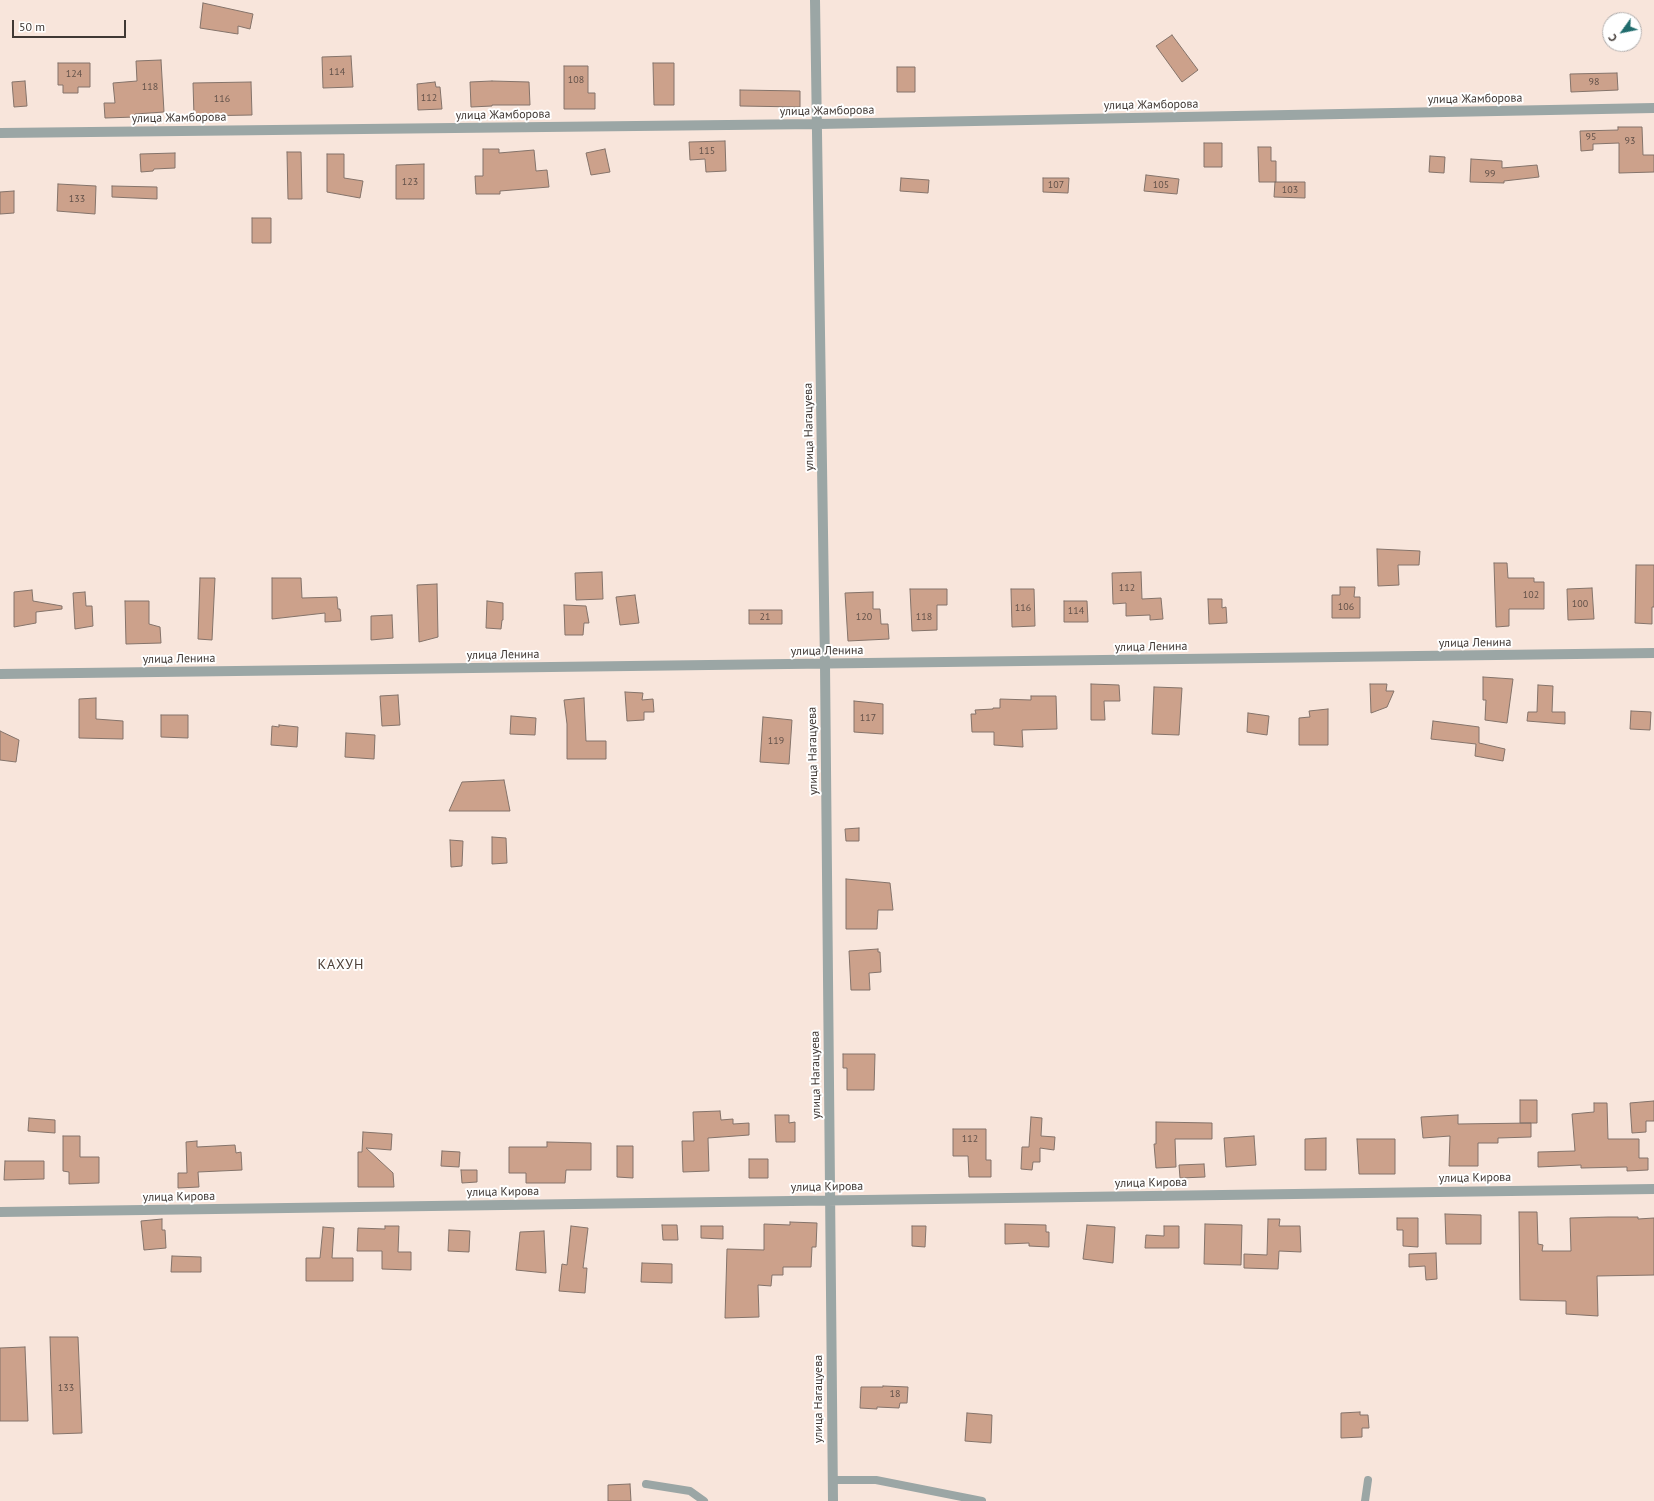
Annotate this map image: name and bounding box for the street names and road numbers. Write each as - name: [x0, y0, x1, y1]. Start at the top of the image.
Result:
- street label: улица Жамборова: [1427, 91, 1523, 107]
- street label: улица Жамборова: [1103, 97, 1199, 113]
- street label: улица Жамборова: [779, 103, 875, 119]
- street label: улица Жамборова: [455, 107, 551, 123]
- street label: улица Жамборова: [131, 110, 227, 126]
- street label: улица Нагацуева: [801, 383, 817, 471]
- street label: улица Ленина: [1438, 635, 1512, 651]
- street label: улица Ленина: [1114, 639, 1188, 655]
- street label: улица Ленина: [790, 643, 864, 659]
- street label: улица Ленина: [466, 647, 540, 663]
- street label: улица Ленина: [142, 651, 216, 667]
- street label: улица Нагацуева: [805, 707, 821, 795]
- street label: улица Нагацуева: [808, 1031, 824, 1119]
- street label: улица Кирова: [1439, 1170, 1511, 1186]
- street label: улица Кирова: [1115, 1175, 1187, 1191]
- street label: улица Кирова: [791, 1179, 863, 1195]
- street label: улица Кирова: [467, 1184, 539, 1200]
- street label: улица Кирова: [143, 1189, 215, 1205]
- street label: улица Нагацуева: [812, 1355, 826, 1443]

